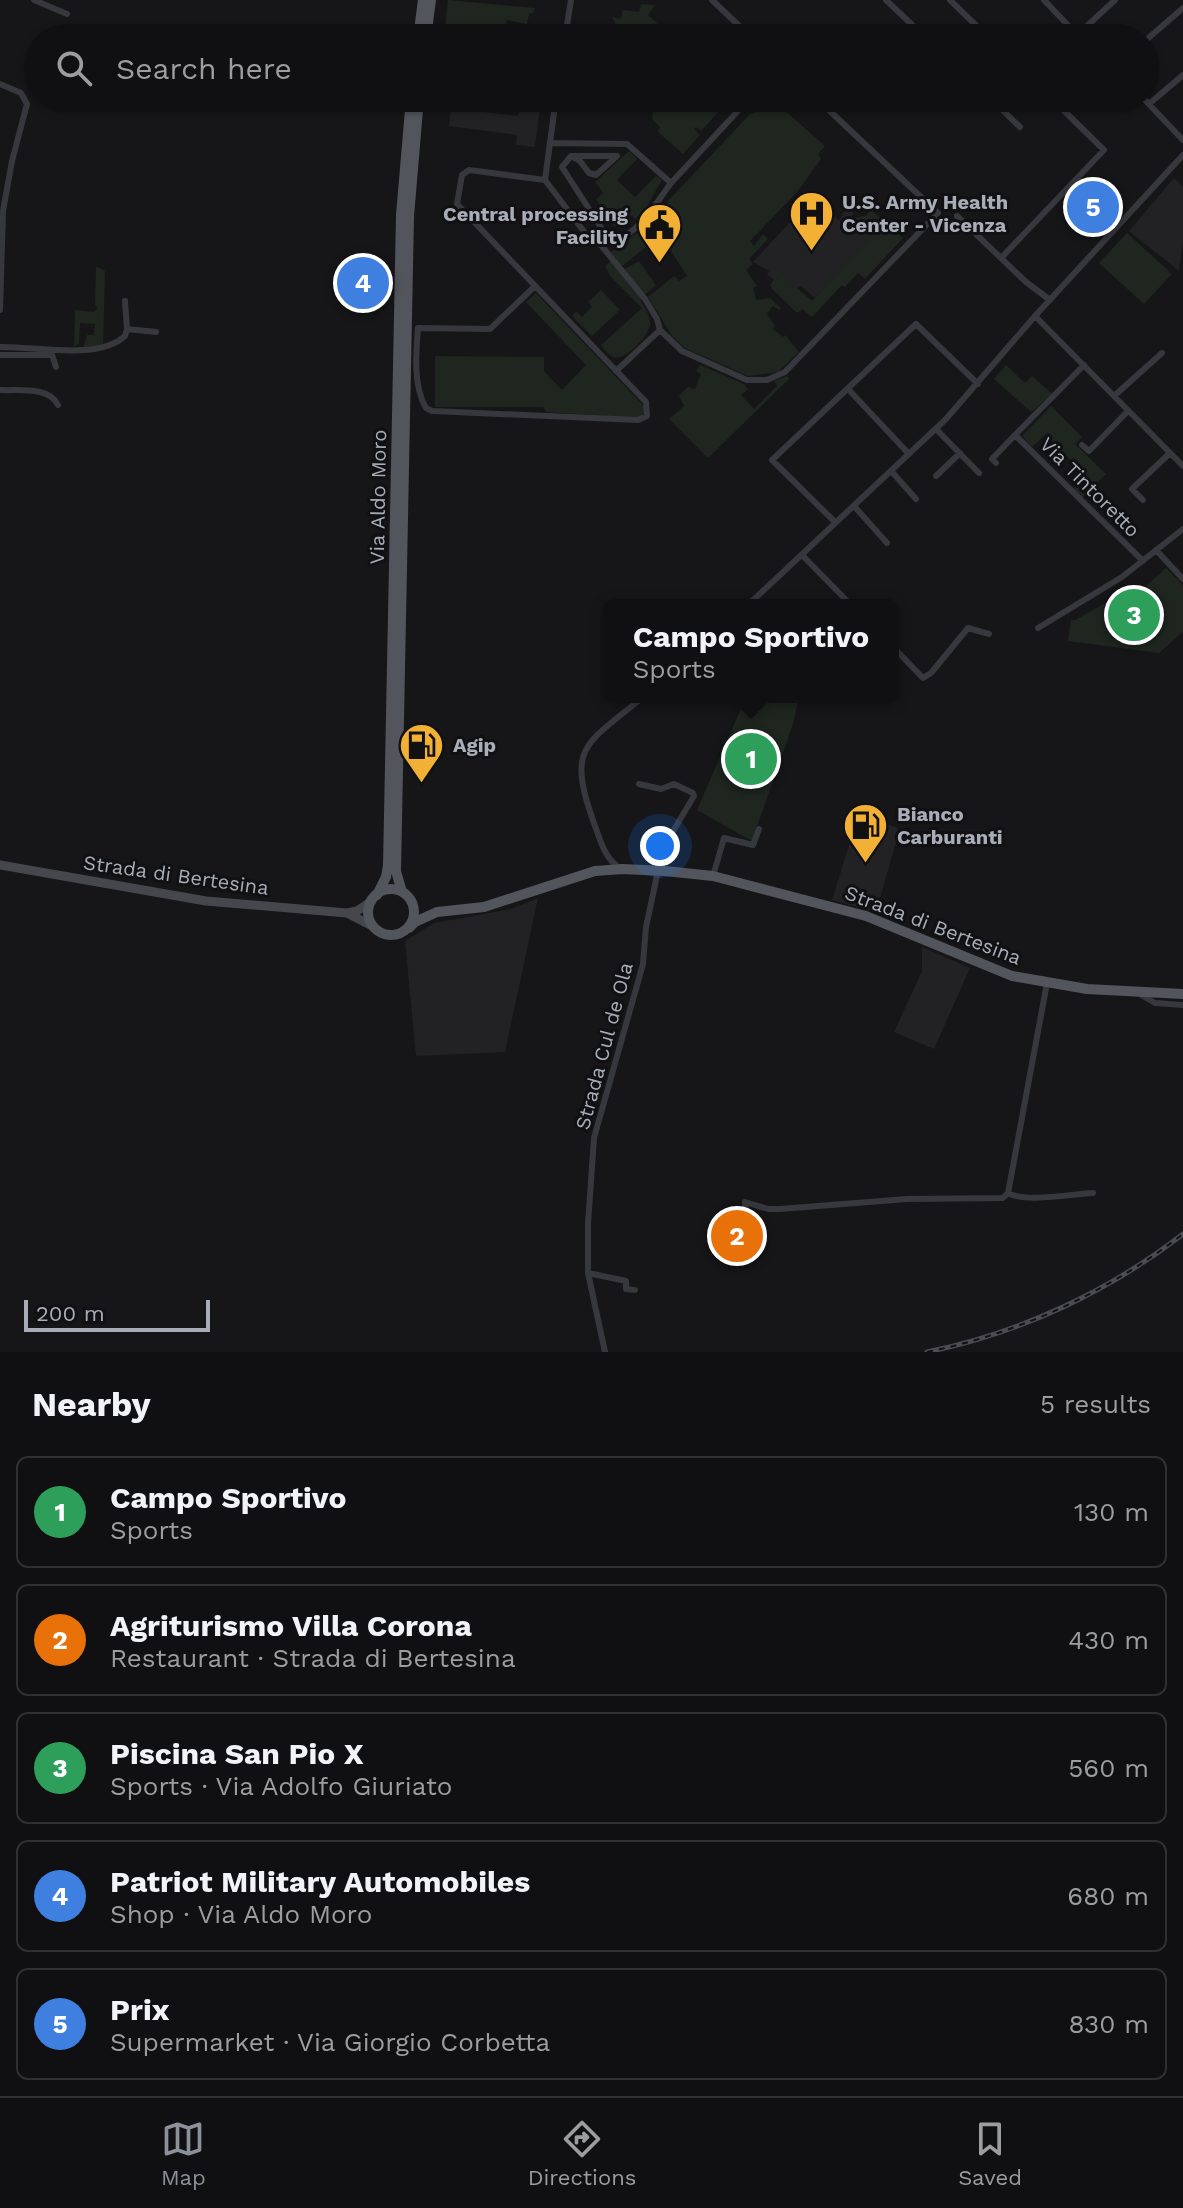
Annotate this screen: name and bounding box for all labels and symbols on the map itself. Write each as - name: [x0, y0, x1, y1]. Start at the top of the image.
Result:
- pin: 5: [1067, 177, 1119, 237]
- hospital icon: U.S. Army Health Center - Vicenza: [787, 189, 835, 252]
- place label: U.S. Army Health Center - Vicenza: [842, 190, 1008, 237]
- place label: Central processing Facility: [443, 202, 629, 249]
- public building icon: Central processing Facility: [635, 202, 683, 265]
- pin: 4: [337, 253, 389, 313]
- street label: Via Aldo Moro: [365, 429, 391, 565]
- street label: Via Tintoretto: [1035, 432, 1145, 542]
- pin: 3: [1108, 585, 1160, 645]
- fuel station icon: Agip: [398, 721, 446, 784]
- pin: 1: [725, 729, 777, 789]
- place label: Agip: [453, 733, 496, 757]
- fuel station icon: Bianco Carburanti: [842, 802, 890, 865]
- place label: Bianco Carburanti: [897, 802, 1003, 849]
- your location: [640, 826, 680, 866]
- street label: Strada di Bertesina: [82, 850, 270, 900]
- street label: Strada di Bertesina: [841, 880, 1025, 970]
- street label: Strada Cul de Ola: [570, 960, 638, 1132]
- pin: 2: [711, 1206, 763, 1266]
- scale bar: [24, 1296, 210, 1332]

